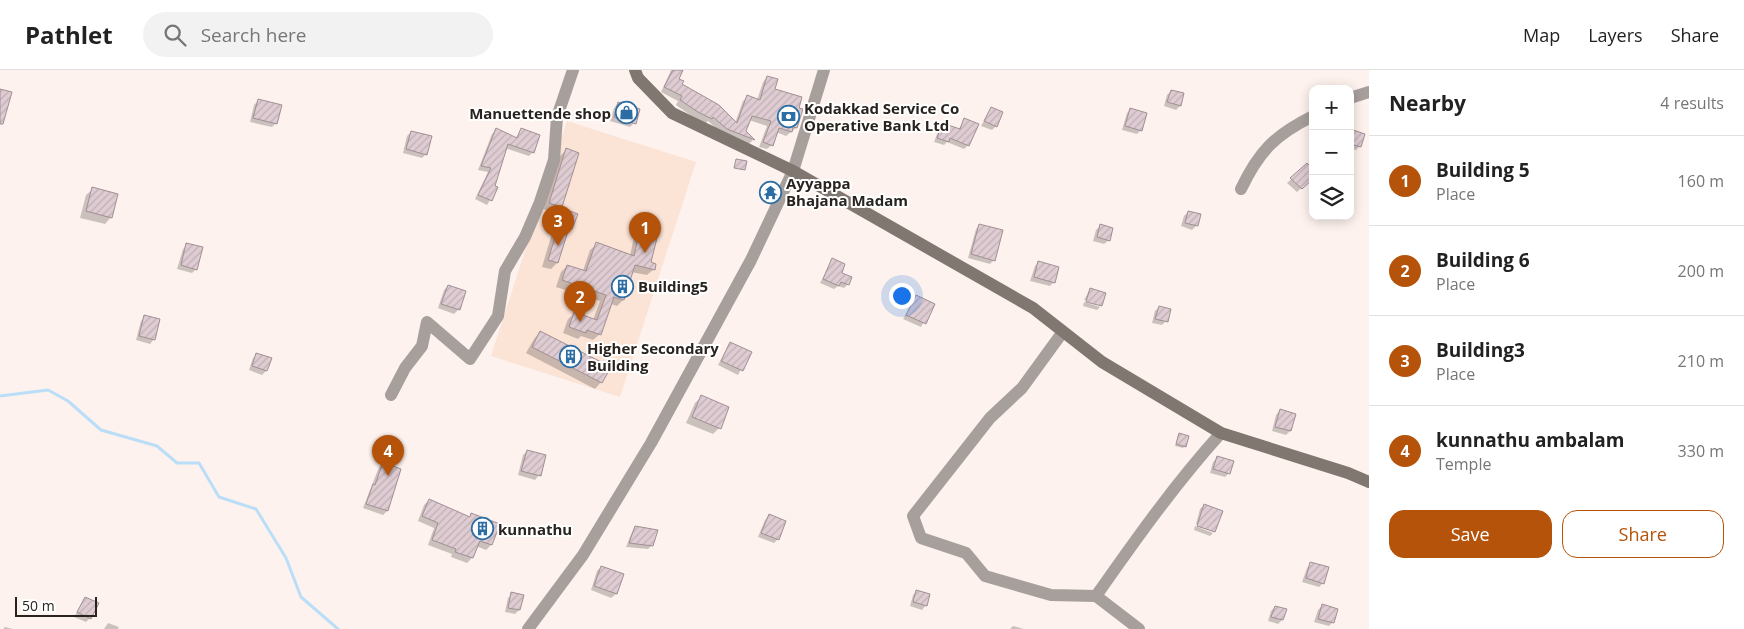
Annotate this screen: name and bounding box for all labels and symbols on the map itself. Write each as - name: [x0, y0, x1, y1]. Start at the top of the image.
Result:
- place label: Kodakkad Service Co Operative Bank Ltd: [804, 98, 959, 135]
- shop icon: Manuettende shop: [615, 101, 639, 125]
- place label: Manuettende shop: [469, 103, 611, 123]
- bank icon: Kodakkad Service Co Operative Bank Ltd: [776, 105, 800, 129]
- place label: Ayyappa Bhajana Madam: [786, 173, 908, 210]
- temple icon: Ayyappa Bhajana Madam: [758, 180, 782, 204]
- pin: 3: [542, 205, 574, 246]
- pin: 1: [629, 212, 661, 253]
- building icon: Building5: [610, 274, 634, 298]
- place label: Building5: [638, 276, 708, 296]
- pin: 2: [564, 281, 596, 322]
- your location: [889, 283, 915, 309]
- place label: Higher Secondary Building: [587, 338, 719, 375]
- building icon: Higher Secondary Building: [559, 345, 583, 369]
- pin: 4: [372, 435, 404, 476]
- building icon: kunnathu: [470, 517, 494, 541]
- place label: kunnathu: [498, 519, 572, 539]
- scale bar: [15, 594, 98, 617]

